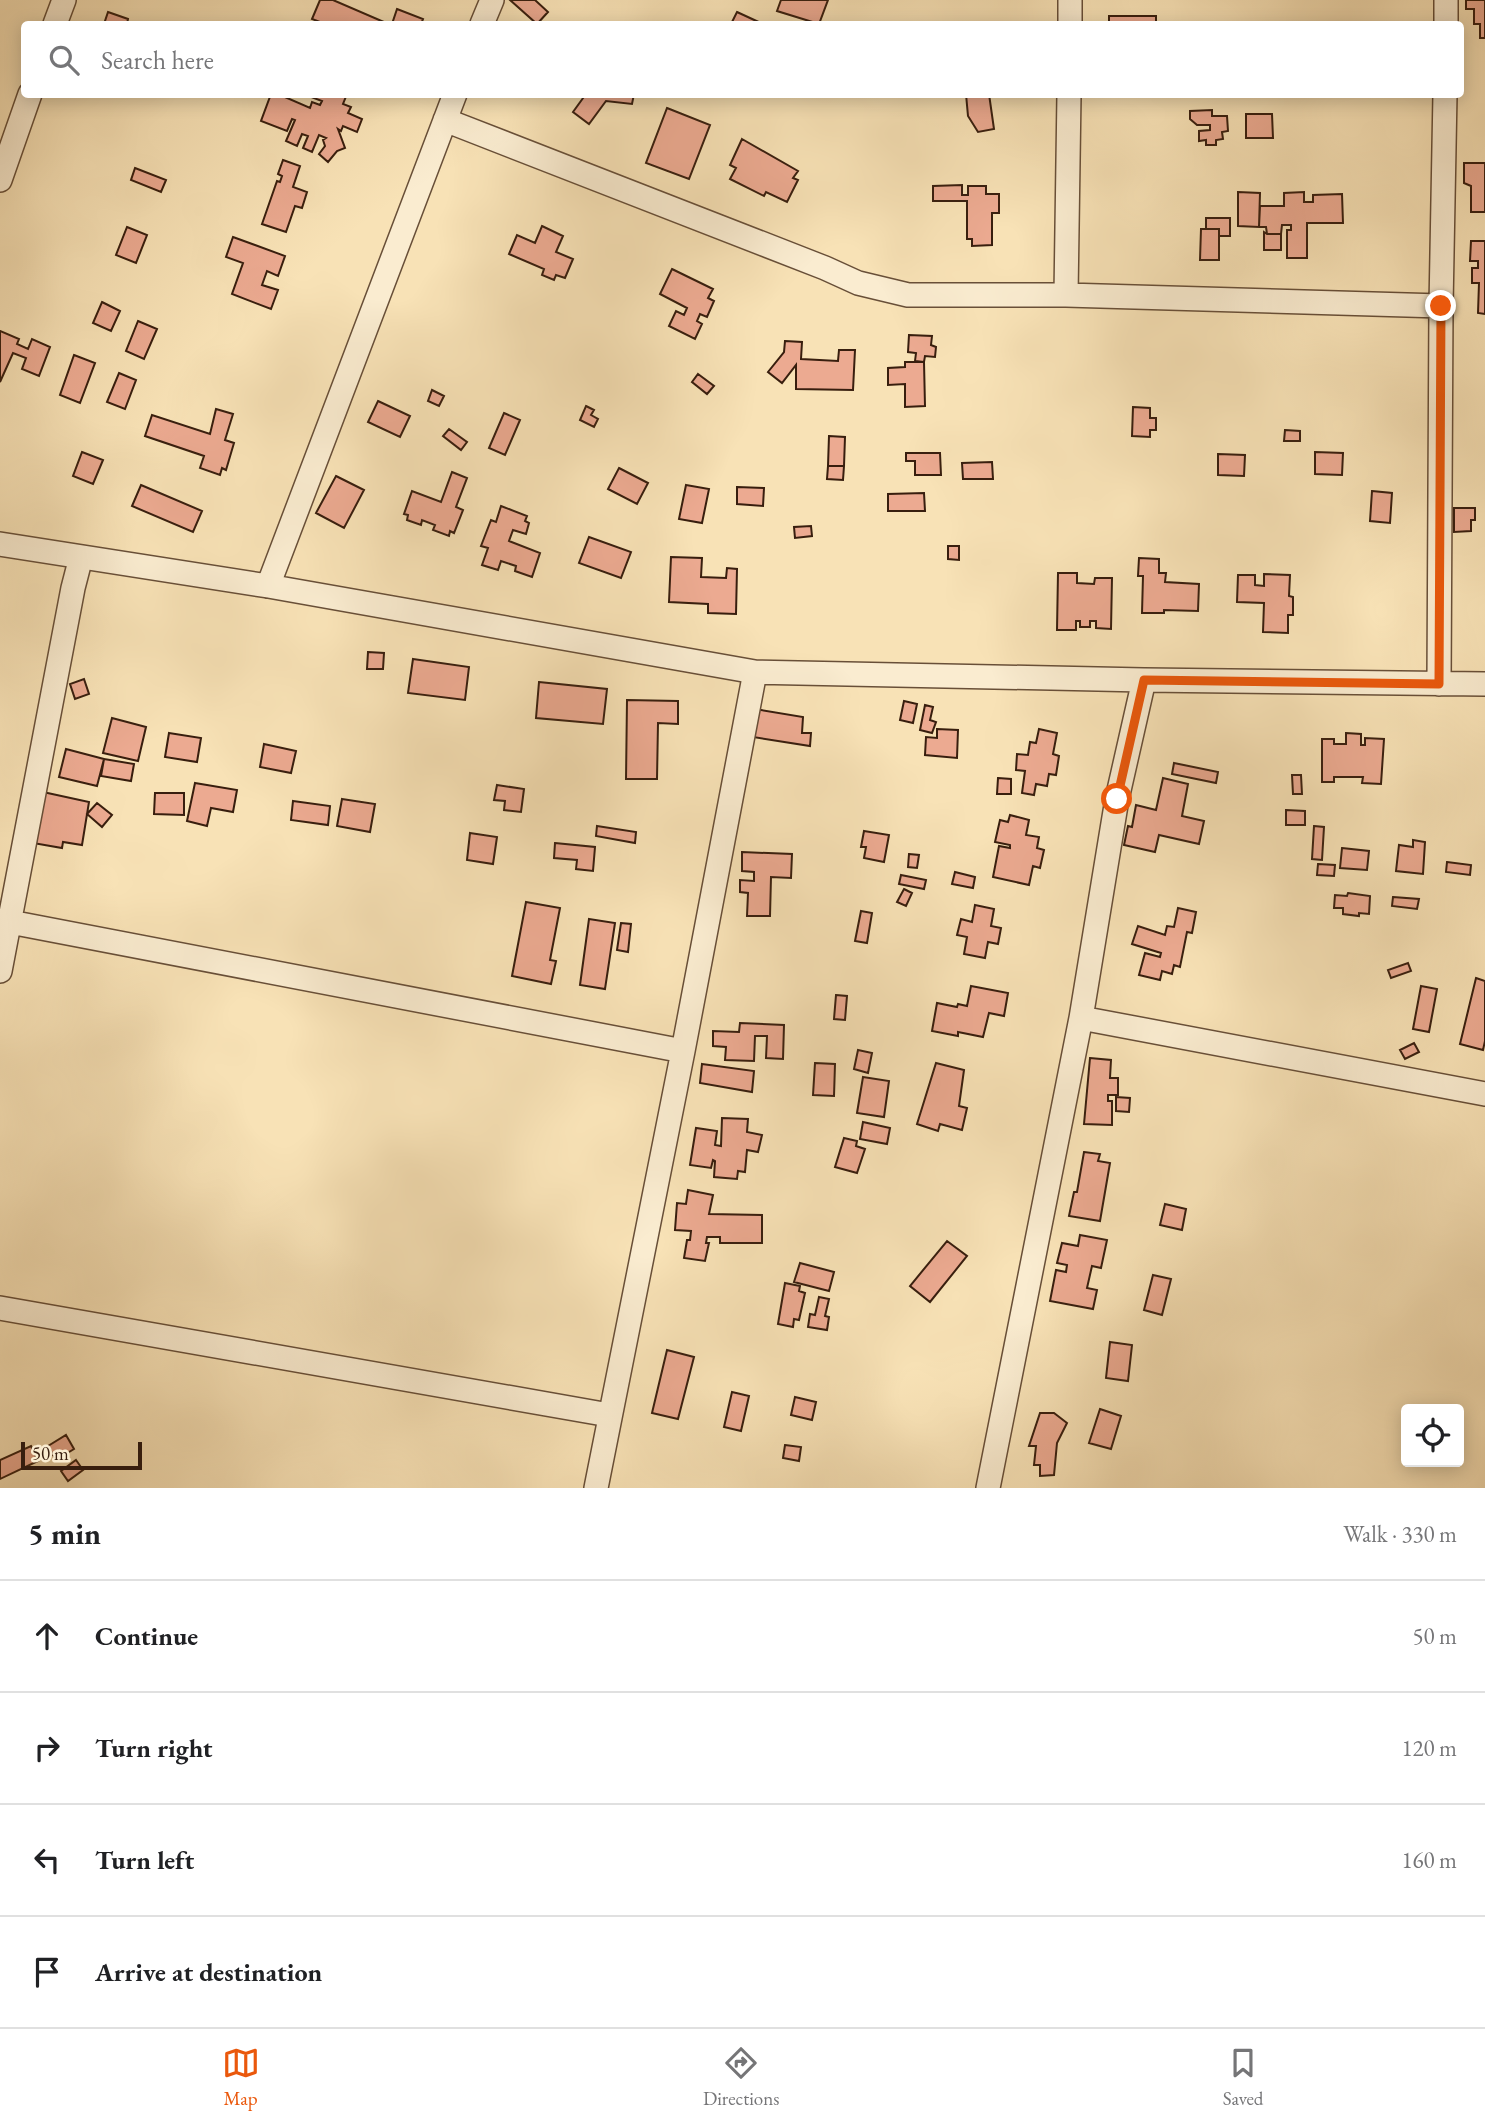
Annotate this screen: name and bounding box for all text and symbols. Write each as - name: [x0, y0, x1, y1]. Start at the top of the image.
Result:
- search box: [21, 21, 1464, 98]
- icon: search: [45, 41, 83, 79]
- text: Search here: [101, 43, 214, 77]
- route end: [1425, 290, 1456, 321]
- route start: [1101, 783, 1132, 814]
- map controls: [1401, 1404, 1464, 1467]
- button: locate: [1401, 1404, 1464, 1467]
- scale bar: [21, 1439, 142, 1471]
- text: 50 m: [32, 1441, 69, 1466]
- text: 5 min: [28, 1514, 101, 1553]
- text: Walk · 330 m: [1343, 1519, 1457, 1549]
- icon: ahead: [28, 1617, 66, 1655]
- text: Continue: [95, 1619, 198, 1653]
- text: 50 m: [1412, 1621, 1457, 1651]
- icon: right: [28, 1729, 66, 1767]
- text: Turn right: [95, 1731, 213, 1765]
- text: 120 m: [1401, 1733, 1457, 1763]
- icon: left: [28, 1841, 66, 1879]
- text: Turn left: [95, 1843, 194, 1877]
- text: 160 m: [1401, 1845, 1457, 1875]
- icon: arrive: [28, 1953, 66, 1991]
- text: Arrive at destination: [95, 1955, 322, 1989]
- tab: Map: [222, 2044, 260, 2111]
- tab: Directions: [703, 2044, 779, 2111]
- tab: Saved: [1223, 2044, 1263, 2111]

